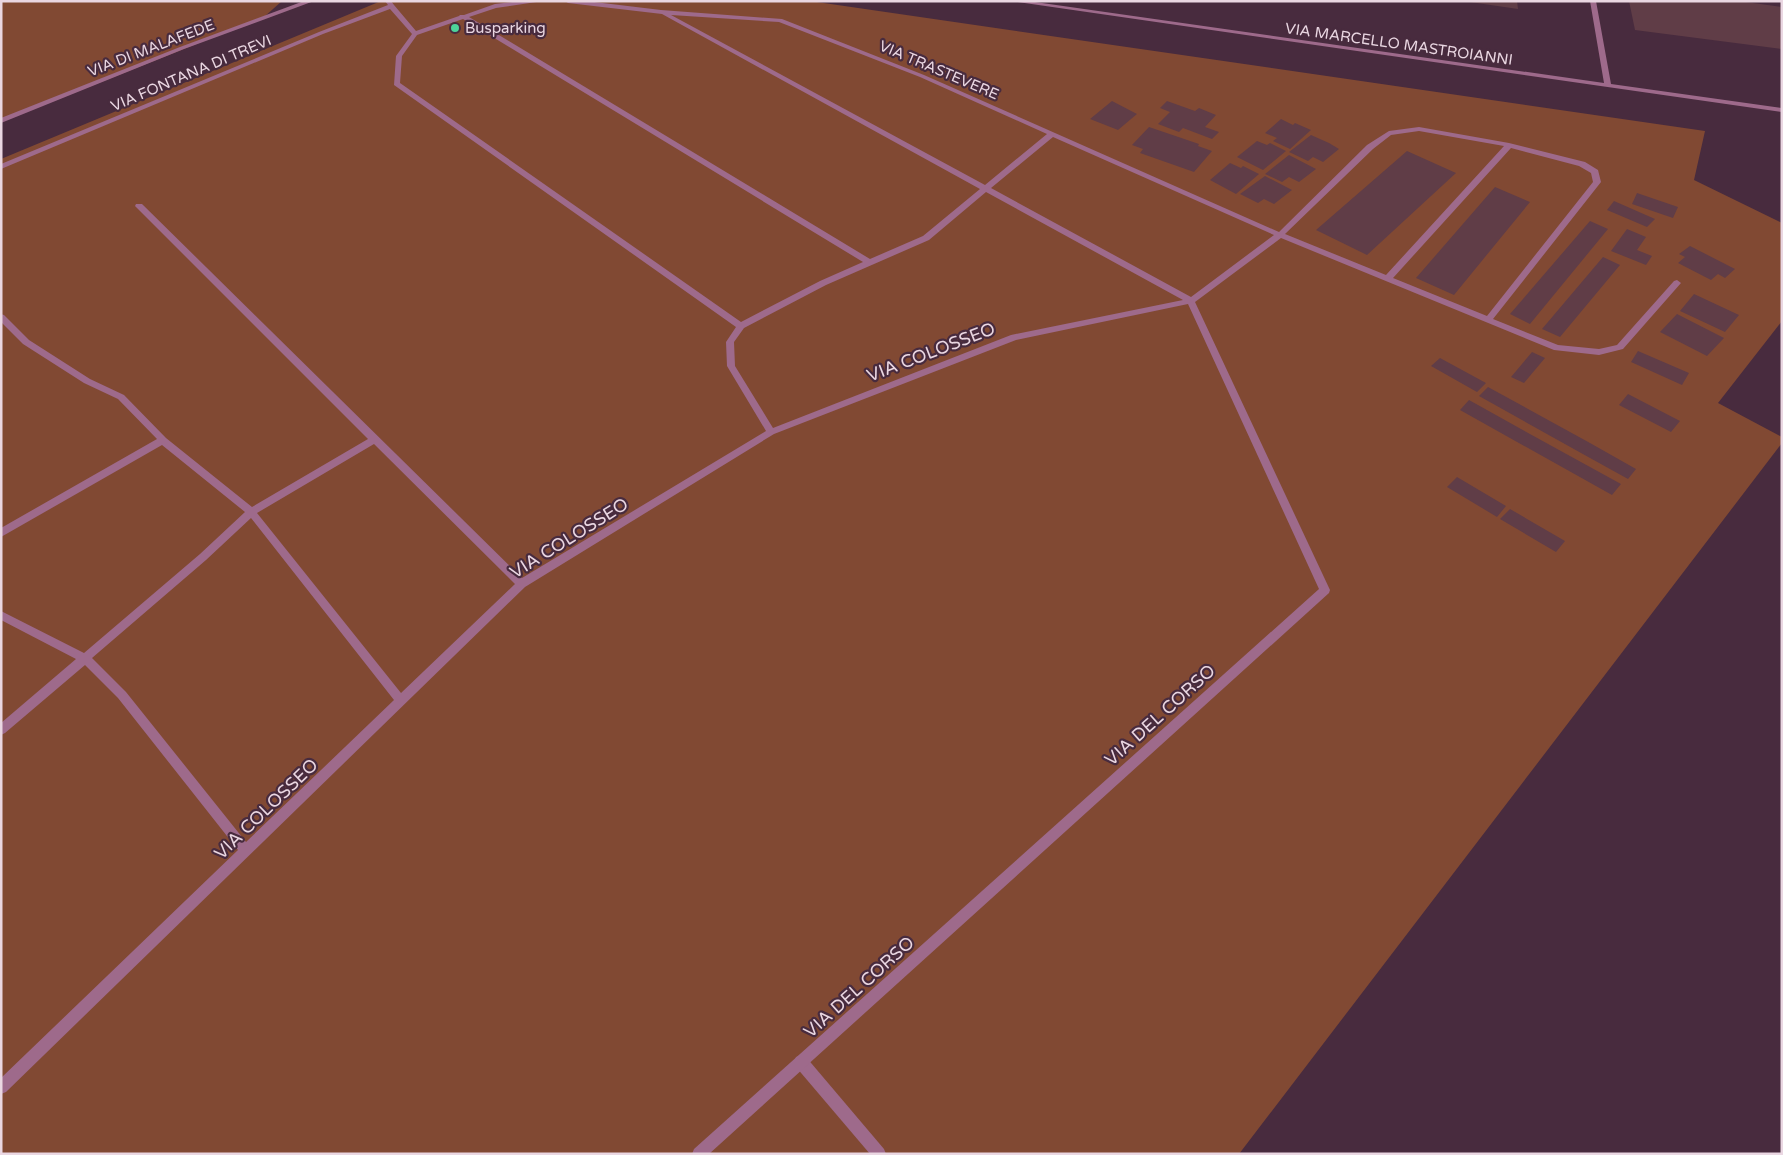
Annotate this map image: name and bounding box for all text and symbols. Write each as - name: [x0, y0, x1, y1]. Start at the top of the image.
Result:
- street label: VIA DI MALAFEDE: [85, 16, 217, 80]
- place label: Busparking: [465, 19, 546, 37]
- street label: VIA MARCELLO MASTROIANNI: [1284, 19, 1514, 69]
- marker: Busparking: [449, 22, 461, 34]
- street label: VIA FONTANA DI TREVI: [108, 31, 274, 115]
- street label: VIA TRASTEVERE: [876, 37, 1002, 103]
- street label: VIA COLOSSEO: [864, 317, 998, 387]
- street label: VIA COLOSSEO: [506, 493, 632, 583]
- street label: VIA DEL CORSO: [1100, 660, 1220, 770]
- street label: VIA COLOSSEO: [210, 754, 322, 864]
- street label: VIA DEL CORSO: [799, 932, 919, 1042]

